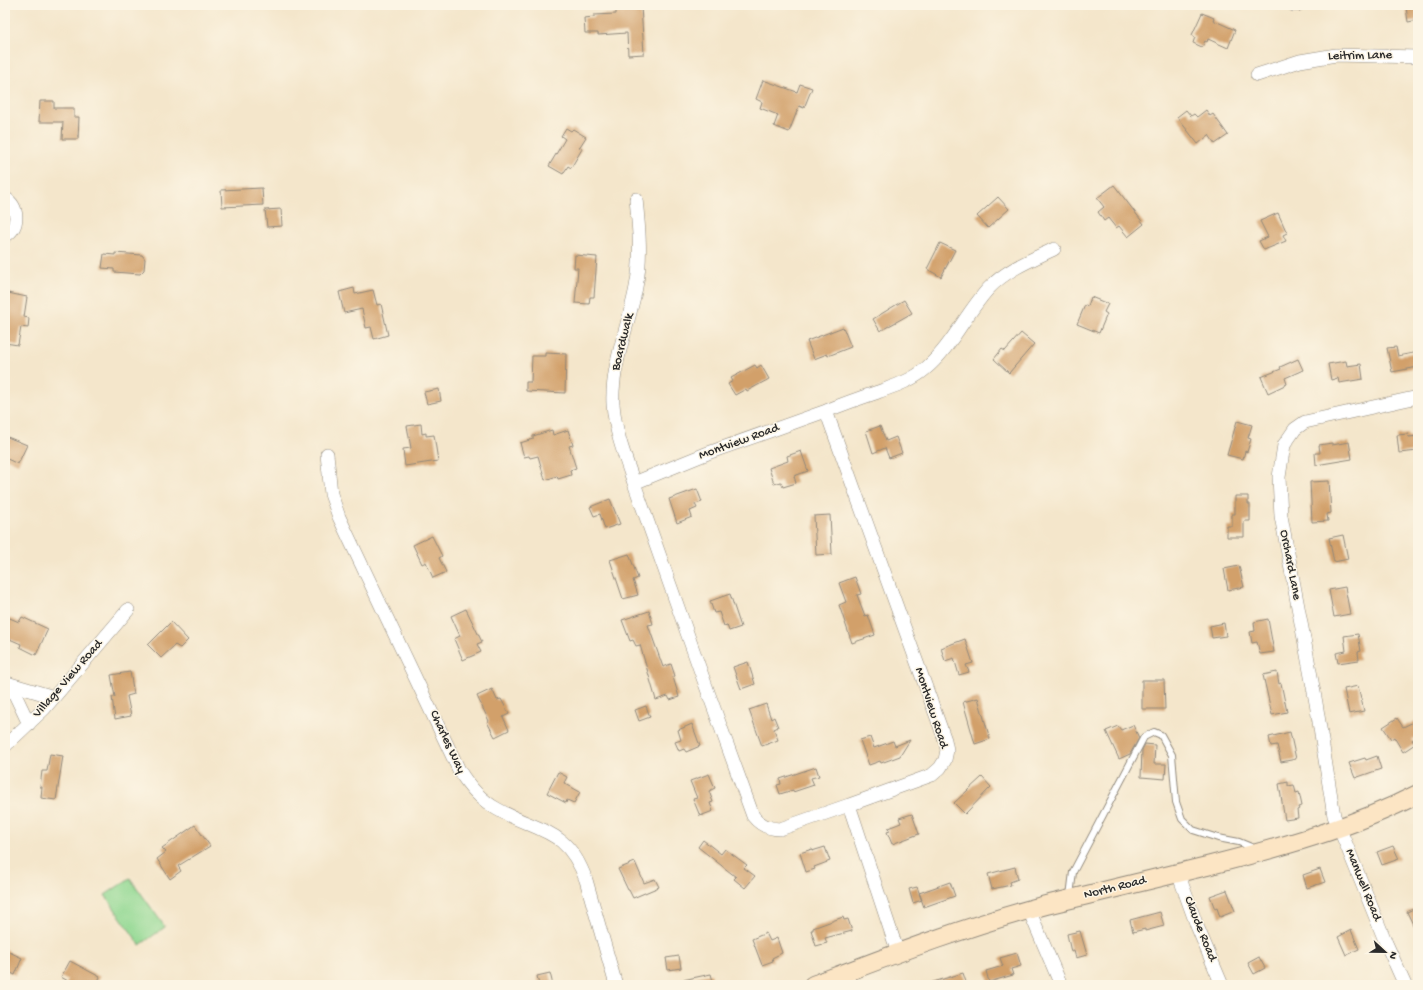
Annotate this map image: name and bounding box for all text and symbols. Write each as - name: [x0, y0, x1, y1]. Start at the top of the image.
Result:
- street label: Leitrim Lane: [1328, 48, 1393, 64]
- street label: Boardwalk: [608, 311, 638, 373]
- street label: Montview Road: [697, 420, 782, 463]
- street label: Orchard Lane: [1276, 529, 1304, 602]
- street label: Village View Road: [29, 636, 107, 722]
- street label: Montview Road: [911, 666, 952, 752]
- street label: Charles Way: [426, 708, 468, 777]
- street label: Manwell Road: [1342, 847, 1385, 925]
- street label: North Road: [1082, 873, 1149, 903]
- street label: Claude Road: [1180, 894, 1220, 965]
- north arrow: [1365, 932, 1405, 972]
- text: N: [1386, 949, 1399, 961]

